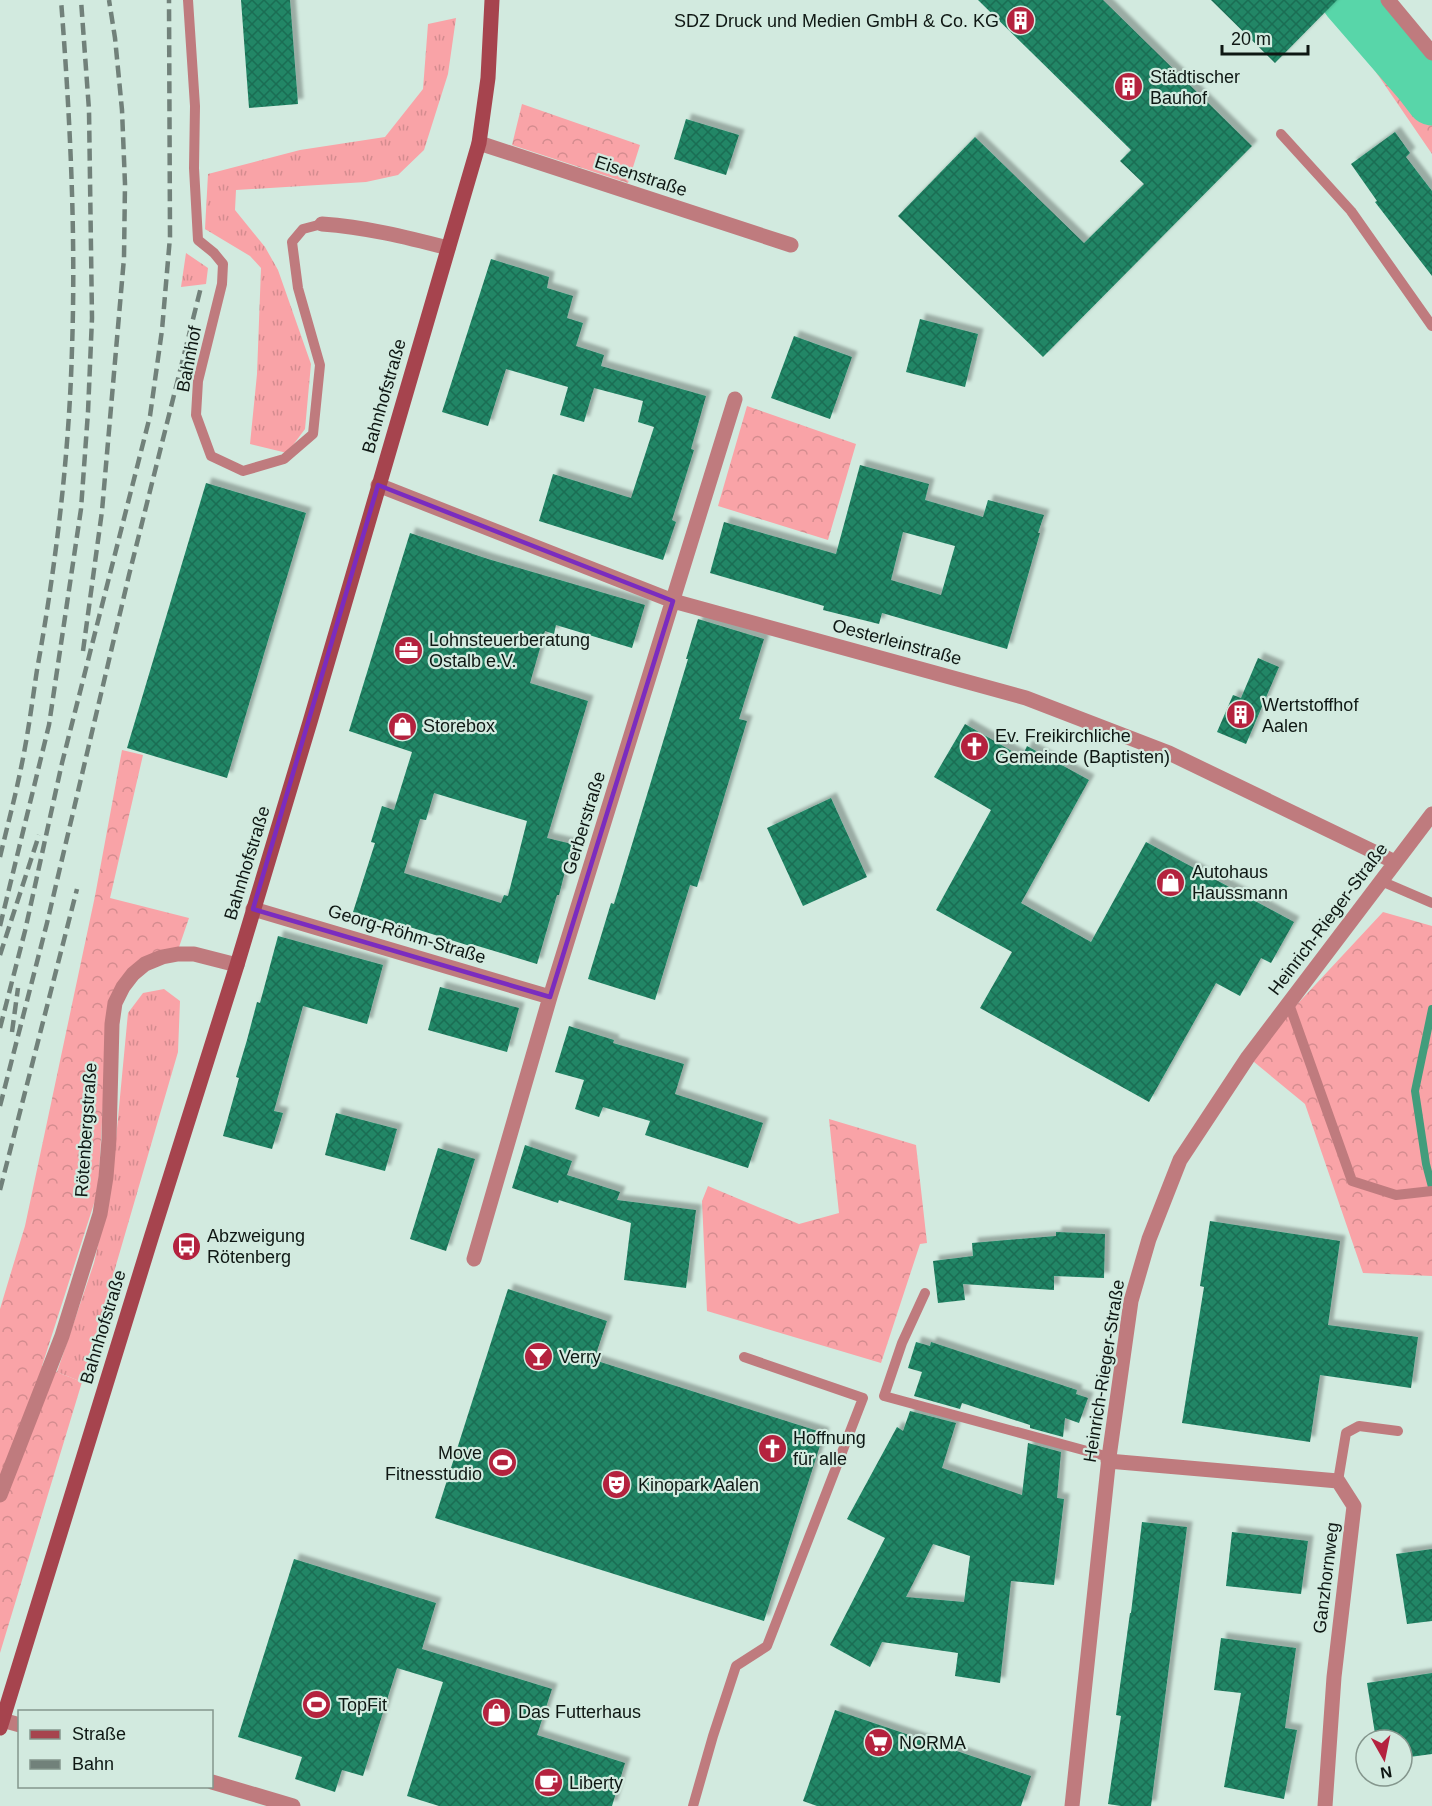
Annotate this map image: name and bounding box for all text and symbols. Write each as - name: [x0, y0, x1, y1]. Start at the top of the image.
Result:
- building icon: SDZ Druck und Medien GmbH & Co. KG: [1004, 5, 1036, 37]
- place label: SDZ Druck und Medien GmbH & Co. KG: [674, 11, 999, 31]
- scale bar: [1222, 18, 1308, 56]
- text: 20 m: [1231, 29, 1271, 49]
- place label: Städtischer Bauhof: [1150, 67, 1240, 108]
- building icon: Städtischer Bauhof: [1113, 71, 1145, 103]
- street label: Eisenstraße: [592, 152, 690, 200]
- street label: Bahnhof: [173, 323, 205, 394]
- street label: Bahnhofstraße: [358, 336, 410, 456]
- street label: Oesterleinstraße: [830, 615, 964, 669]
- place label: Lohnsteuerberatung Ostalb e.V.: [429, 630, 590, 671]
- office icon: Lohnsteuerberatung Ostalb e.V.: [392, 634, 424, 666]
- place label: Wertstoffhof Aalen: [1262, 695, 1359, 736]
- building icon: Wertstoffhof Aalen: [1225, 699, 1257, 731]
- shop icon: Storebox: [386, 710, 418, 742]
- place label: Storebox: [423, 716, 495, 736]
- place label: Ev. Freikirchliche Gemeinde (Baptisten): [995, 726, 1170, 767]
- church icon: Ev. Freikirchliche Gemeinde (Baptisten): [958, 730, 990, 762]
- street label: Gerberstraße: [559, 769, 609, 877]
- street label: Bahnhofstraße: [220, 804, 274, 922]
- street label: Heinrich-Rieger-Straße: [1264, 839, 1392, 999]
- place label: Autohaus Haussmann: [1192, 862, 1288, 903]
- shop icon: Autohaus Haussmann: [1155, 866, 1187, 898]
- street label: Georg-Röhm-Straße: [326, 900, 488, 968]
- street label: Rötenbergstraße: [71, 1062, 101, 1198]
- place label: Abzweigung Rötenberg: [207, 1226, 305, 1267]
- bus stop icon: Abzweigung Rötenberg: [170, 1230, 202, 1262]
- street label: Bahnhofstraße: [76, 1268, 130, 1386]
- street label: Heinrich-Rieger-Straße: [1080, 1278, 1128, 1464]
- bar icon: Verry: [522, 1341, 554, 1373]
- place label: Verry: [559, 1347, 601, 1367]
- place label: Hoffnung für alle: [793, 1428, 866, 1469]
- church icon: Hoffnung für alle: [756, 1432, 788, 1464]
- place label: Move Fitnesstudio: [385, 1443, 482, 1484]
- sports icon: Move Fitnesstudio: [487, 1447, 519, 1479]
- theatre icon: Kinopark Aalen: [601, 1469, 633, 1501]
- place label: Kinopark Aalen: [638, 1475, 759, 1495]
- street label: Ganzhornweg: [1309, 1521, 1343, 1635]
- sports icon: TopFit: [301, 1689, 333, 1721]
- place label: TopFit: [338, 1695, 387, 1715]
- shop icon: Das Futterhaus: [481, 1696, 513, 1728]
- place label: Das Futterhaus: [518, 1702, 641, 1722]
- legend: [18, 1710, 213, 1788]
- text: Straße: [72, 1724, 126, 1744]
- supermarket icon: NORMA: [862, 1727, 894, 1759]
- north arrow: [1354, 1728, 1414, 1788]
- place label: NORMA: [899, 1733, 966, 1753]
- text: Bahn: [72, 1754, 114, 1774]
- text: N: [1379, 1763, 1393, 1782]
- cafe icon: Liberty: [532, 1767, 564, 1799]
- place label: Liberty: [569, 1773, 623, 1793]

